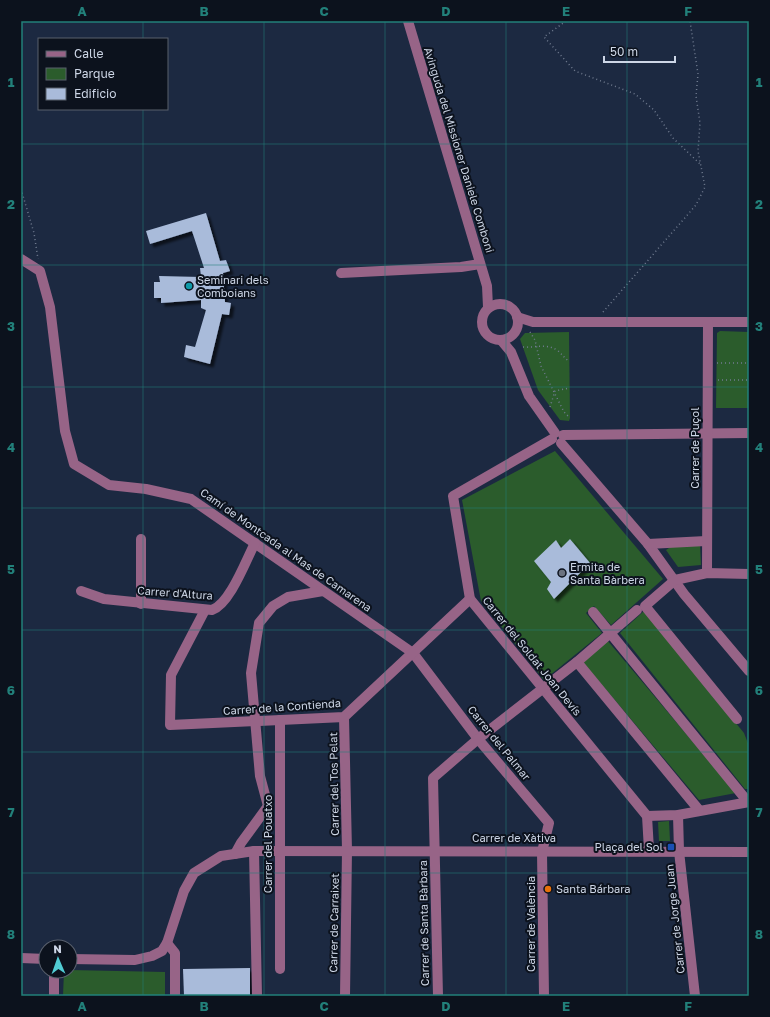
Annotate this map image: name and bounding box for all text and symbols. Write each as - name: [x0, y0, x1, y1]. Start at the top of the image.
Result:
- text: A: [77, 3, 87, 19]
- text: B: [199, 3, 209, 19]
- text: C: [319, 3, 329, 19]
- text: D: [441, 3, 451, 19]
- text: E: [562, 3, 570, 19]
- text: F: [684, 3, 692, 19]
- legend: [38, 38, 168, 110]
- scale bar: [604, 38, 675, 64]
- text: 50 m: [610, 44, 638, 59]
- street label: Avinguda del Missioner Daniele Comboni: [422, 45, 497, 254]
- text: Calle: [74, 46, 104, 61]
- text: Parque: [74, 66, 115, 81]
- text: 1: [8, 74, 15, 90]
- text: 1: [756, 74, 763, 90]
- text: Edificio: [74, 86, 116, 101]
- text: 2: [7, 196, 15, 212]
- text: 2: [755, 196, 763, 212]
- place label: Seminari dels Comboians: [197, 273, 269, 299]
- marker: Seminari dels Comboians: [184, 281, 194, 291]
- text: 3: [7, 318, 15, 334]
- text: 3: [755, 318, 763, 334]
- street label: Carrer de Puçol: [688, 407, 701, 489]
- text: 4: [7, 439, 15, 455]
- text: 4: [755, 439, 763, 455]
- street label: Camí de Montcada al Mas de Camarena: [198, 485, 374, 614]
- place label: Ermita de Santa Bàrbera: [570, 560, 645, 586]
- text: 5: [7, 561, 15, 577]
- text: 5: [755, 561, 763, 577]
- marker: Ermita de Santa Bàrbera: [557, 568, 567, 578]
- street label: Carrer d'Altura: [137, 583, 213, 602]
- street label: Carrer del Soldat Joan Devís: [480, 594, 585, 718]
- text: 6: [7, 682, 15, 698]
- text: 6: [755, 682, 763, 698]
- street label: Carrer de la Contienda: [223, 696, 341, 717]
- street label: Carrer del Palmar: [465, 703, 534, 783]
- street label: Carrer del Tos Pelat: [326, 732, 341, 836]
- street label: Carrer del Pouatxo: [261, 794, 274, 893]
- text: 7: [7, 804, 15, 820]
- text: 7: [755, 804, 763, 820]
- street label: Carrer de Xàtiva: [472, 831, 556, 844]
- place label: Plaça del Sol: [595, 840, 663, 853]
- marker: Plaça del Sol: [666, 842, 676, 852]
- street label: Carrer de Santa Bàrbara: [416, 860, 431, 986]
- street label: Carrer de Jorge Juan: [662, 864, 687, 974]
- street label: Carrer de Carraixet: [326, 873, 341, 973]
- street label: Carrer de València: [524, 876, 537, 972]
- place label: Santa Bárbara: [556, 882, 631, 895]
- marker: Santa Bárbara: [543, 884, 553, 894]
- text: 8: [7, 926, 15, 942]
- text: 8: [755, 926, 763, 942]
- north arrow: [38, 939, 78, 979]
- text: N: [53, 942, 62, 955]
- text: A: [77, 998, 87, 1014]
- text: B: [199, 998, 209, 1014]
- text: C: [319, 998, 329, 1014]
- text: D: [441, 998, 451, 1014]
- text: E: [562, 998, 570, 1014]
- text: F: [684, 998, 692, 1014]

